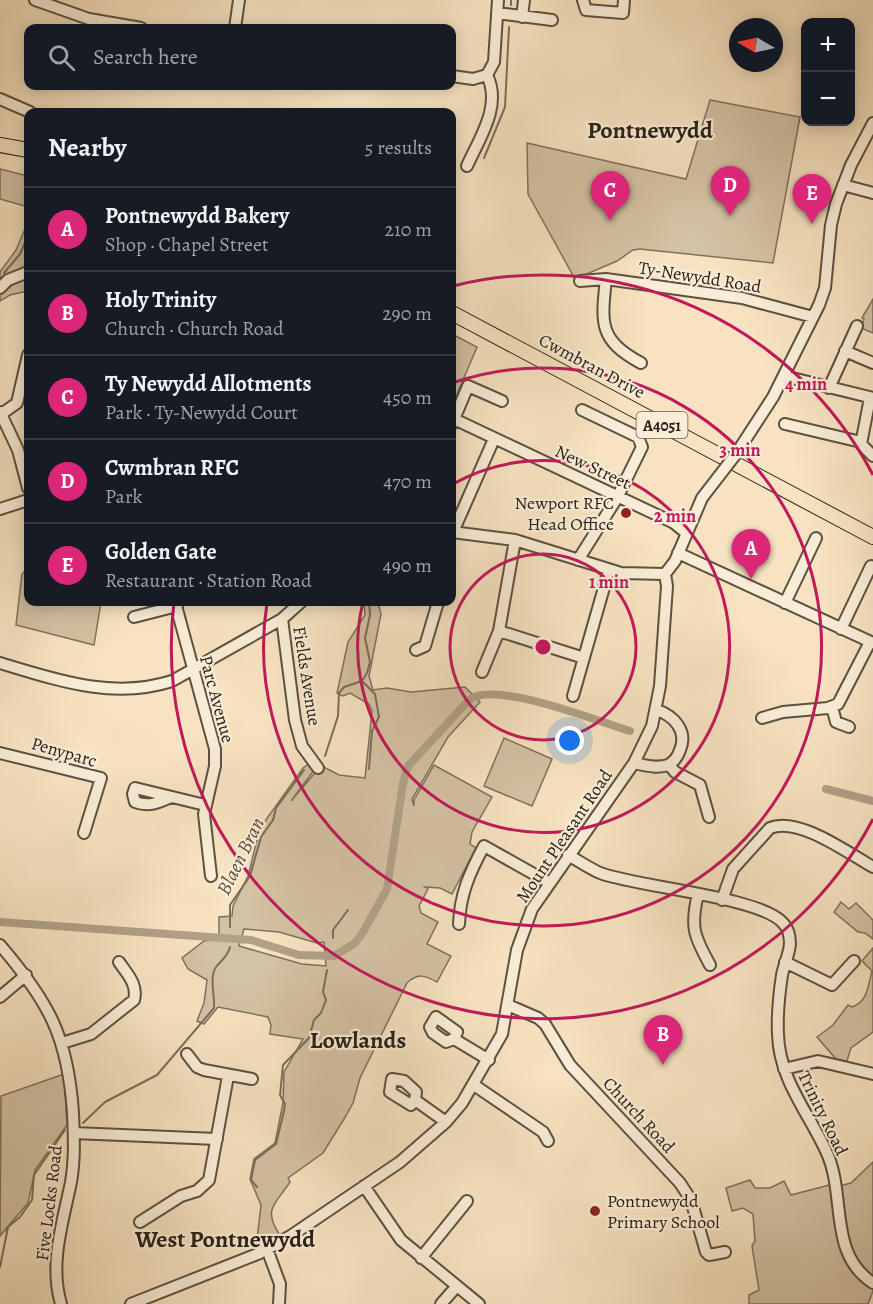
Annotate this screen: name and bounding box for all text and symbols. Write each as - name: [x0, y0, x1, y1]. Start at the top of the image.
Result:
- north arrow: [729, 18, 783, 72]
- map controls: [801, 18, 855, 126]
- button: +: [801, 18, 855, 72]
- search box: [24, 24, 456, 90]
- icon: search: [45, 41, 78, 74]
- text: Search here: [93, 42, 198, 72]
- button: −: [801, 72, 855, 126]
- district label: Pontnewydd: [587, 114, 713, 146]
- text: Nearby: [48, 130, 127, 165]
- text: 5 results: [365, 134, 432, 161]
- pin: D: [710, 166, 750, 216]
- pin: C: [590, 172, 630, 221]
- pin: E: [792, 174, 832, 224]
- text: Pontnewydd Bakery: [105, 201, 289, 231]
- text: A: [61, 216, 74, 243]
- text: 210 m: [384, 216, 432, 243]
- text: Shop · Chapel Street: [105, 231, 269, 258]
- street label: Ty-Newydd Road: [637, 255, 764, 299]
- text: Holy Trinity: [105, 285, 216, 315]
- text: B: [61, 300, 74, 327]
- text: 290 m: [382, 300, 432, 327]
- text: Church · Church Road: [105, 315, 284, 342]
- street label: Cwmbran Drive: [535, 328, 649, 404]
- text: Ty Newydd Allotments: [105, 369, 312, 399]
- text: 4 min: [785, 372, 827, 396]
- text: C: [61, 384, 74, 411]
- text: 450 m: [383, 384, 432, 411]
- text: Park · Ty-Newydd Court: [105, 399, 298, 426]
- road number: A4051: [636, 412, 688, 438]
- text: 3 min: [719, 438, 761, 462]
- street label: New Street: [551, 439, 635, 495]
- text: Cwmbran RFC: [105, 453, 239, 483]
- text: D: [61, 468, 74, 495]
- text: 470 m: [383, 468, 432, 495]
- text: Park: [105, 483, 143, 510]
- place label: Newport RFC Head Office: [514, 491, 614, 536]
- text: 2 min: [654, 504, 696, 528]
- marker: Newport RFC Head Office: [619, 506, 633, 520]
- pin: A: [732, 530, 771, 579]
- text: Golden Gate: [105, 537, 217, 567]
- text: E: [62, 552, 73, 579]
- text: 490 m: [383, 552, 432, 579]
- text: Restaurant · Station Road: [105, 567, 312, 594]
- text: 1 min: [589, 570, 629, 594]
- street label: Fields Avenue: [287, 625, 327, 727]
- centre of rings: [533, 637, 553, 657]
- street label: Parc Avenue: [194, 653, 240, 745]
- your location: [555, 726, 584, 755]
- street label: Penyparc: [29, 731, 99, 773]
- street label: Mount Pleasant Road: [510, 764, 618, 907]
- water label: Blaen Bran: [210, 813, 271, 900]
- pin: B: [644, 1016, 682, 1065]
- district label: Lowlands: [310, 1024, 406, 1056]
- street label: Trinity Road: [792, 1067, 854, 1160]
- street label: Church Road: [598, 1072, 681, 1158]
- street label: Five Locks Road: [30, 1144, 68, 1262]
- place label: Pontnewydd Primary School: [607, 1189, 720, 1234]
- marker: Pontnewydd Primary School: [588, 1204, 602, 1218]
- district label: West Pontnewydd: [134, 1223, 315, 1255]

